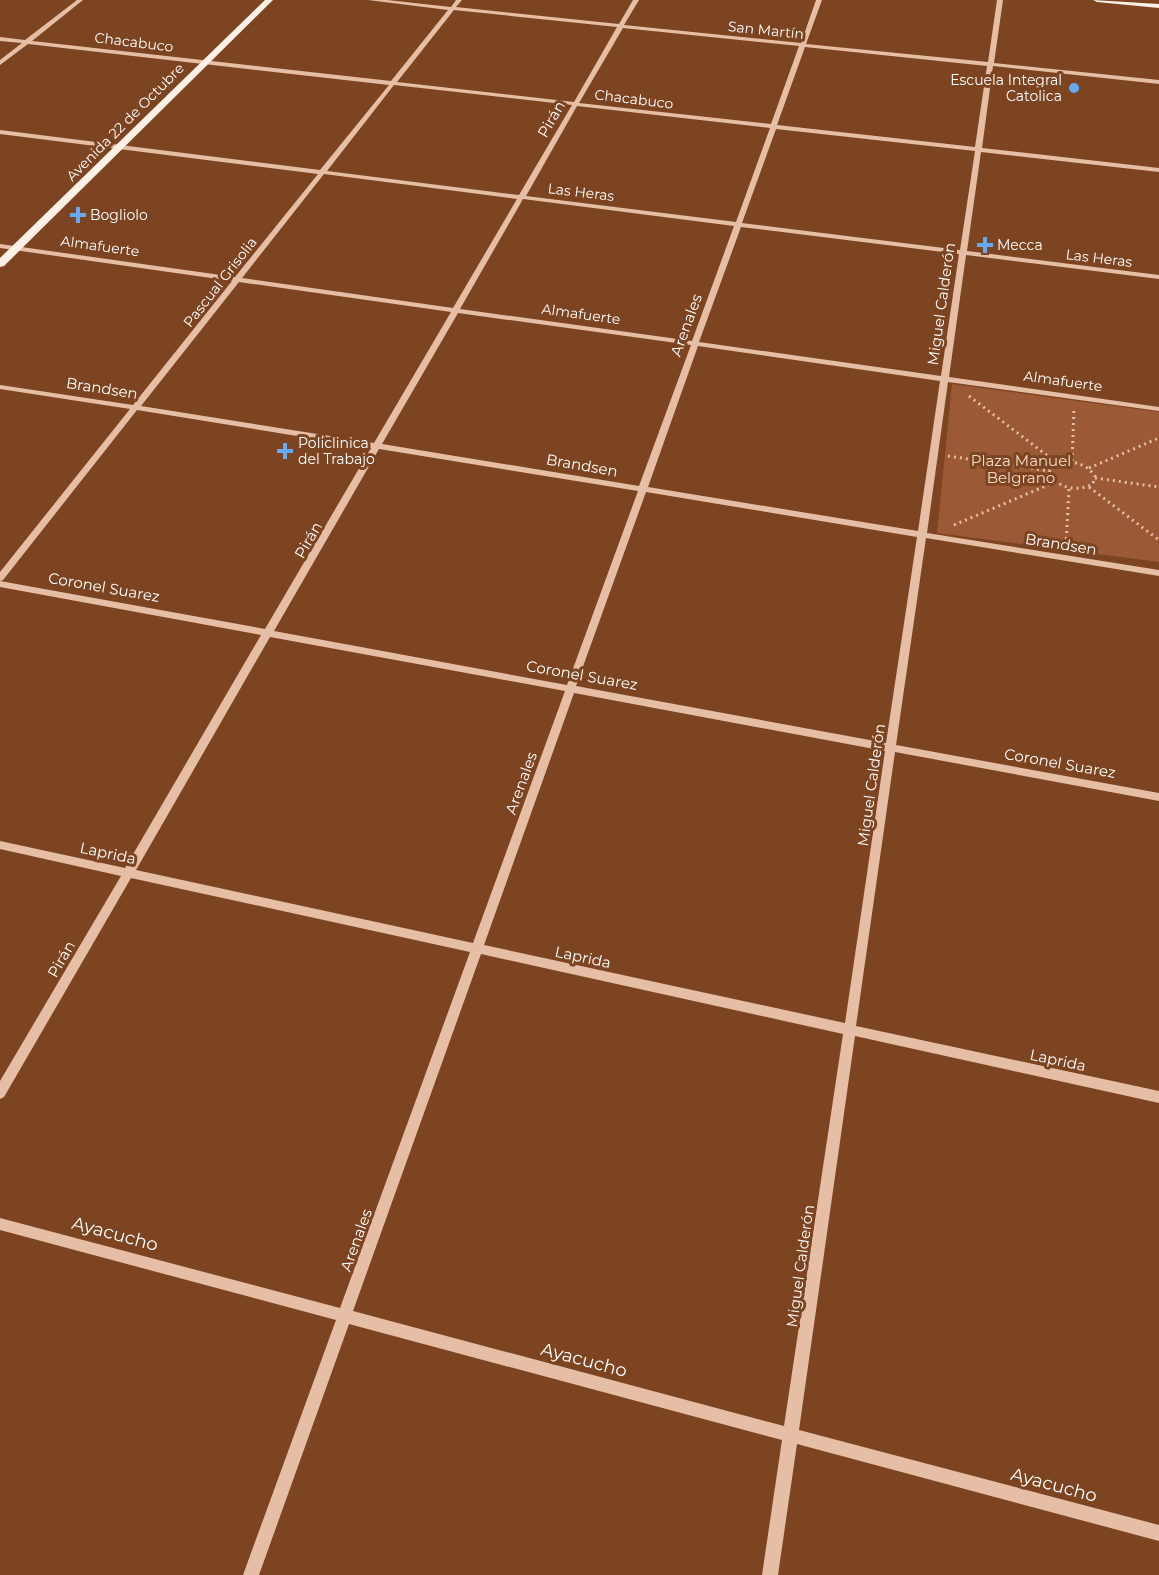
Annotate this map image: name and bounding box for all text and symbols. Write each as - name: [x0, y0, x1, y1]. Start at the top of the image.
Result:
- street label: San Martín: [727, 17, 805, 43]
- street label: Chacabuco: [94, 28, 175, 56]
- street label: Avenida 22 de Octubre: [62, 59, 188, 185]
- place label: Escuela Integral Catolica: [950, 71, 1062, 105]
- marker: Escuela Integral Catolica: [1067, 81, 1081, 95]
- street label: Chacabuco: [594, 85, 675, 113]
- street label: Pirán: [533, 97, 569, 141]
- street label: Las Heras: [547, 179, 616, 205]
- place label: Bogliolo: [90, 206, 148, 224]
- marker: Bogliolo: [71, 208, 85, 222]
- street label: Almafuerte: [60, 232, 140, 260]
- street label: Pascual Grisolia: [179, 233, 261, 331]
- place label: Mecca: [997, 236, 1043, 254]
- marker: Mecca: [978, 238, 992, 252]
- street label: Miguel Calderón: [923, 241, 959, 367]
- street label: Las Heras: [1065, 245, 1134, 271]
- street label: Arenales: [666, 291, 706, 359]
- street label: Almafuerte: [541, 300, 621, 328]
- street label: Almafuerte: [1023, 367, 1103, 395]
- street label: Brandsen: [65, 373, 139, 403]
- place label: Policlinica del Trabajo: [298, 434, 375, 468]
- marker: Policlinica del Trabajo: [276, 442, 294, 460]
- street label: Brandsen: [545, 449, 619, 481]
- park label: Plaza Manuel Belgrano: [971, 451, 1071, 487]
- street label: Pirán: [290, 518, 326, 562]
- street label: Brandsen: [1024, 529, 1098, 559]
- street label: Coronel Suarez: [47, 568, 161, 606]
- street label: Coronel Suarez: [525, 656, 639, 694]
- street label: Miguel Calderón: [853, 722, 889, 848]
- street label: Coronel Suarez: [1003, 744, 1117, 782]
- street label: Arenales: [501, 749, 541, 817]
- street label: Laprida: [78, 838, 138, 868]
- street label: Pirán: [43, 937, 79, 981]
- street label: Laprida: [553, 942, 613, 972]
- street label: Laprida: [1028, 1045, 1088, 1075]
- street label: Miguel Calderón: [782, 1203, 818, 1329]
- street label: Arenales: [336, 1206, 376, 1274]
- street label: Ayacucho: [70, 1212, 160, 1256]
- street label: Ayacucho: [539, 1338, 629, 1382]
- street label: Ayacucho: [1009, 1463, 1099, 1507]

